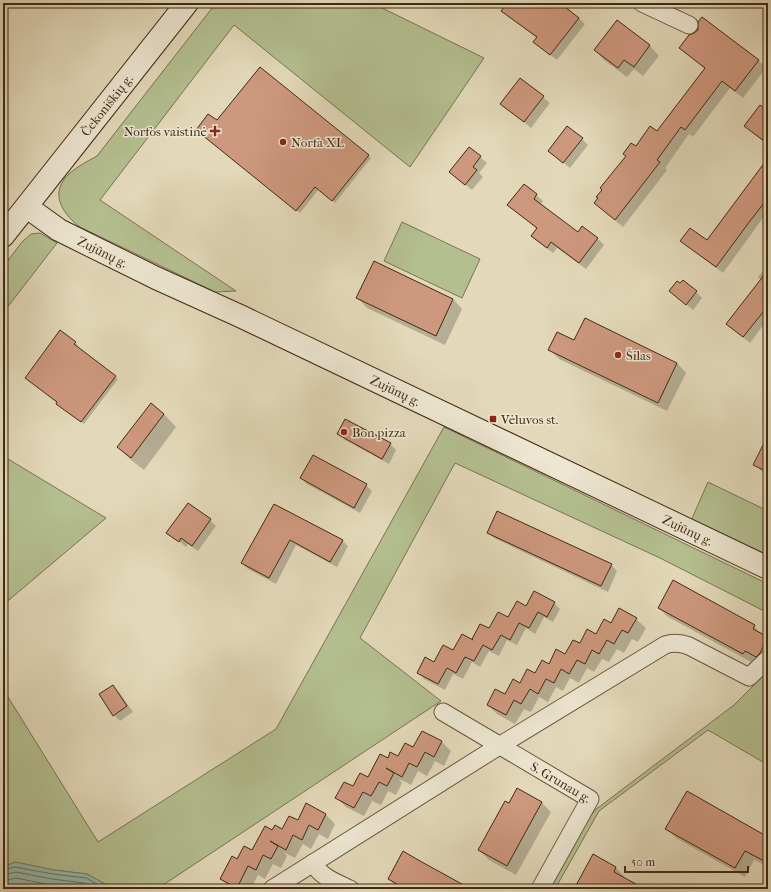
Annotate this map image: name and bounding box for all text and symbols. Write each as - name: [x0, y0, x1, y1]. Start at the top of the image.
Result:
- street label: Čekoniškių g.: [78, 71, 135, 139]
- place label: Norfos vaistinė: [124, 124, 208, 139]
- marker: Norfos vaistinė: [210, 126, 220, 136]
- place label: Norfa XL: [291, 135, 344, 150]
- marker: Norfa XL: [278, 137, 288, 147]
- street label: Zujūnų g.: [75, 233, 130, 270]
- place label: Šilas: [626, 348, 651, 363]
- marker: Šilas: [613, 350, 623, 360]
- street label: Zujūnų g.: [368, 372, 423, 409]
- place label: Vėluvos st.: [500, 412, 558, 427]
- marker: Vėluvos st.: [488, 414, 498, 424]
- place label: Bon pizza: [352, 425, 407, 440]
- marker: Bon pizza: [339, 427, 349, 437]
- street label: Zujūnų g.: [660, 511, 715, 548]
- street label: S. Grunau g.: [528, 758, 594, 805]
- scale bar: [625, 848, 748, 874]
- text: 50 m: [631, 855, 655, 869]

